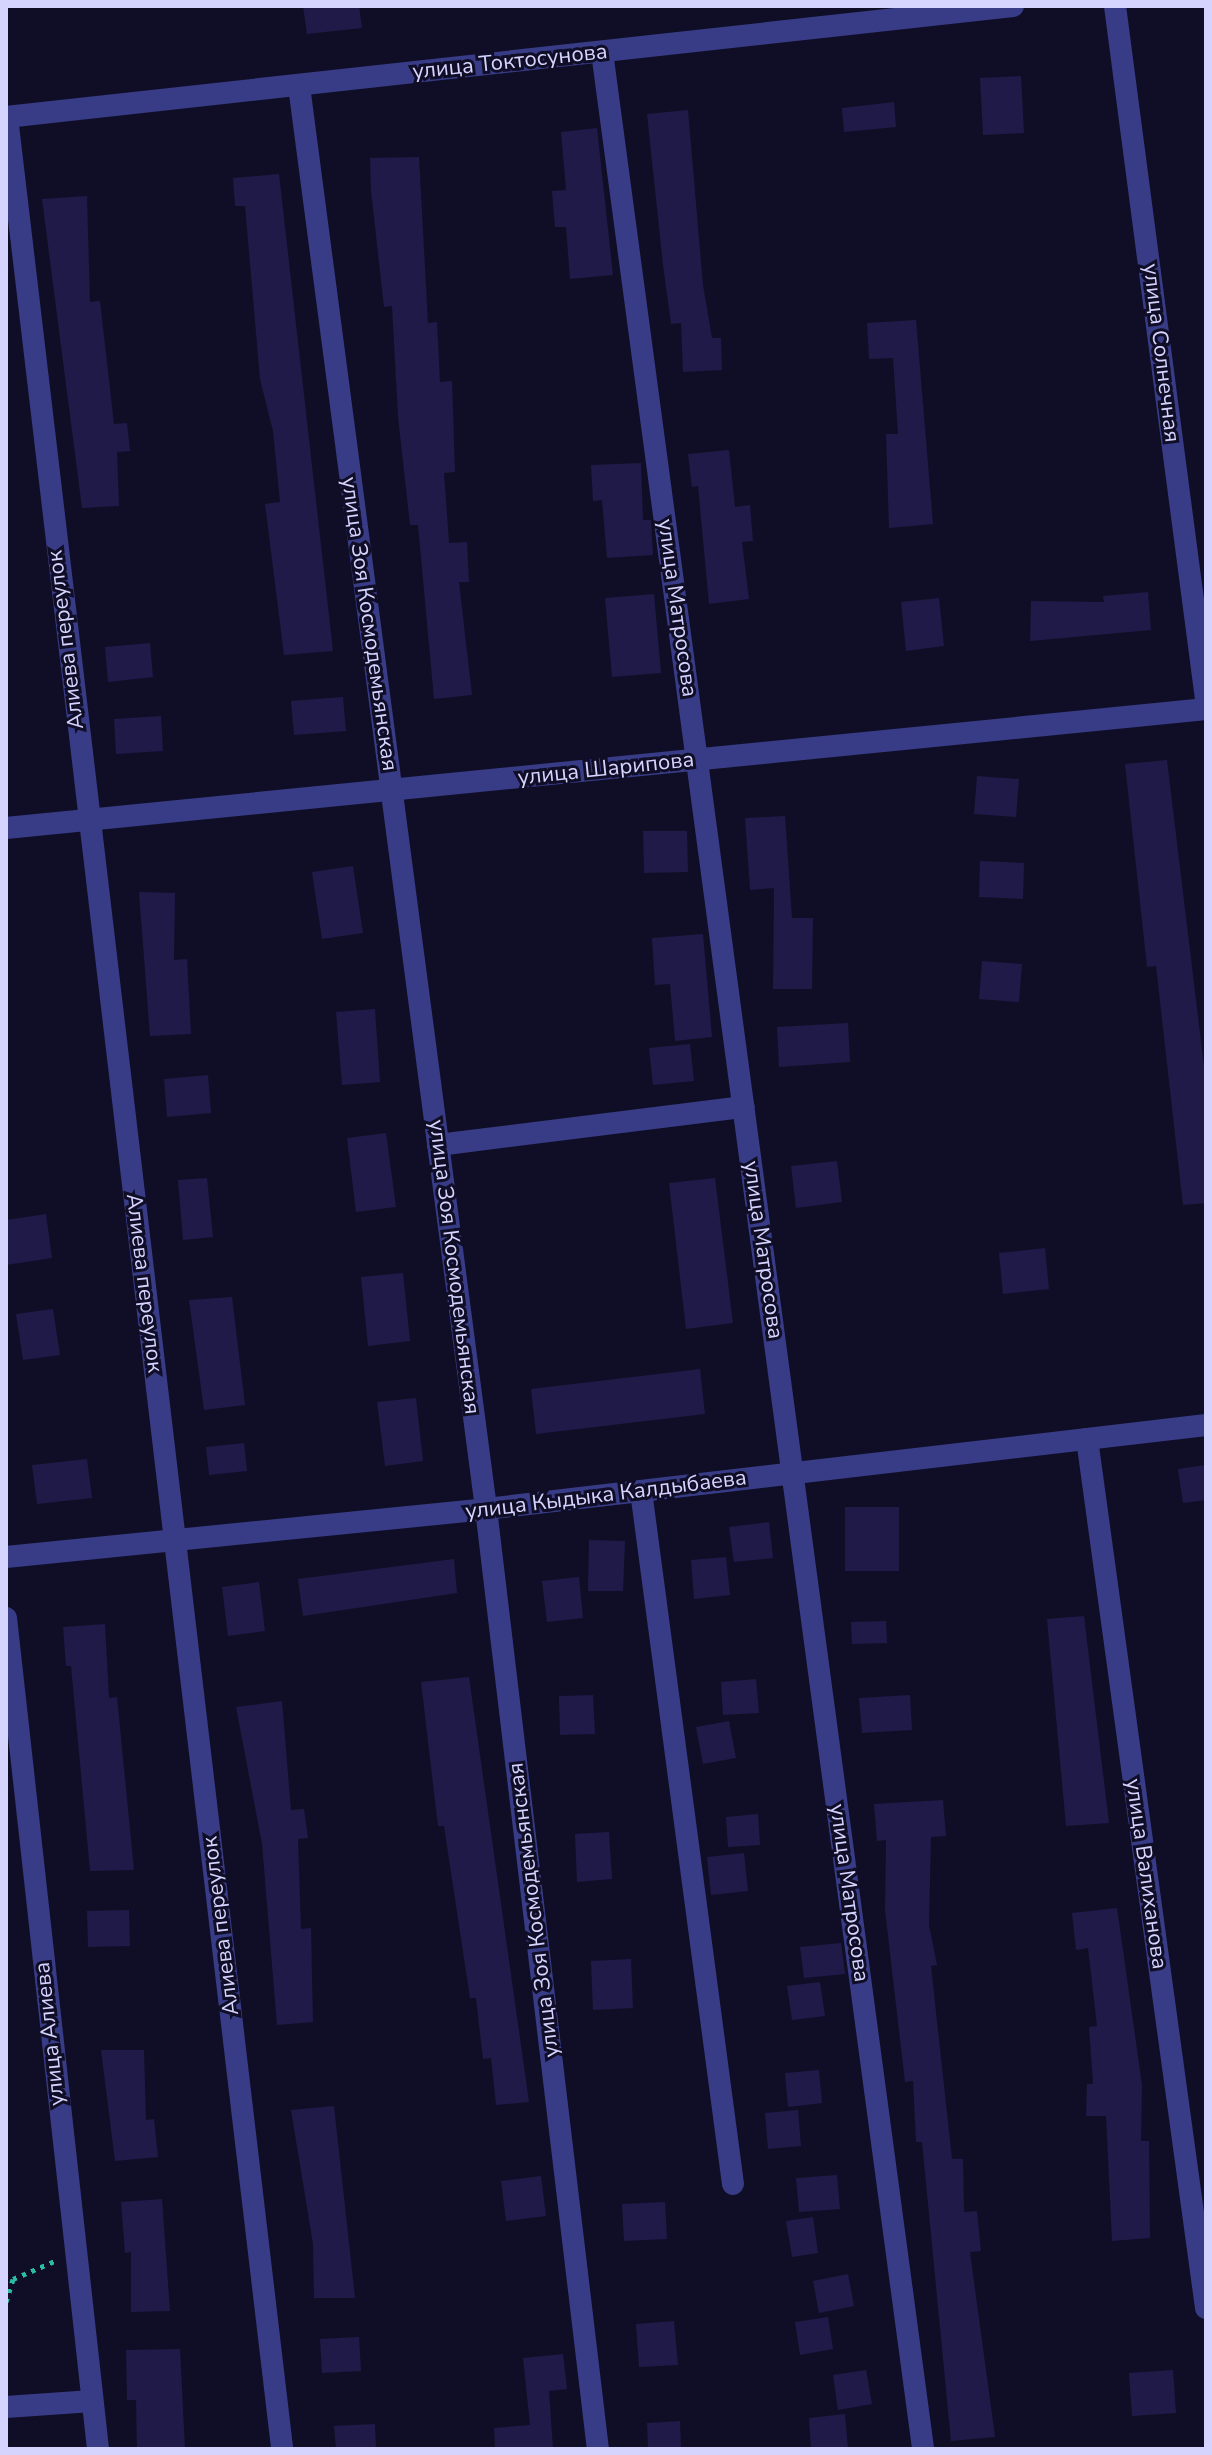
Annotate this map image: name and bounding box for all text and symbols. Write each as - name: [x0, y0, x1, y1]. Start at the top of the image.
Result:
- street label: улица Токтосунова: [411, 39, 609, 85]
- street label: улица Солнечная: [1137, 262, 1185, 444]
- street label: улица Зоя Космодемьянская: [335, 475, 403, 773]
- street label: улица Матросова: [651, 517, 703, 699]
- street label: Алиева переулок: [42, 549, 90, 731]
- street label: улица Шарипова: [517, 747, 695, 791]
- street label: улица Зоя Космодемьянская: [423, 1118, 485, 1416]
- street label: улица Матросова: [737, 1159, 789, 1341]
- street label: Алиева переулок: [120, 1192, 168, 1374]
- street label: улица Кыдыка Калдыбаева: [464, 1465, 748, 1525]
- street label: улица Зоя Космодемьянская: [503, 1761, 565, 2059]
- street label: улица Валиханова: [1120, 1777, 1172, 1971]
- street label: улица Матросова: [823, 1802, 875, 1984]
- street label: Алиева переулок: [197, 1835, 245, 2017]
- street label: улица Алиева: [29, 1961, 71, 2107]

